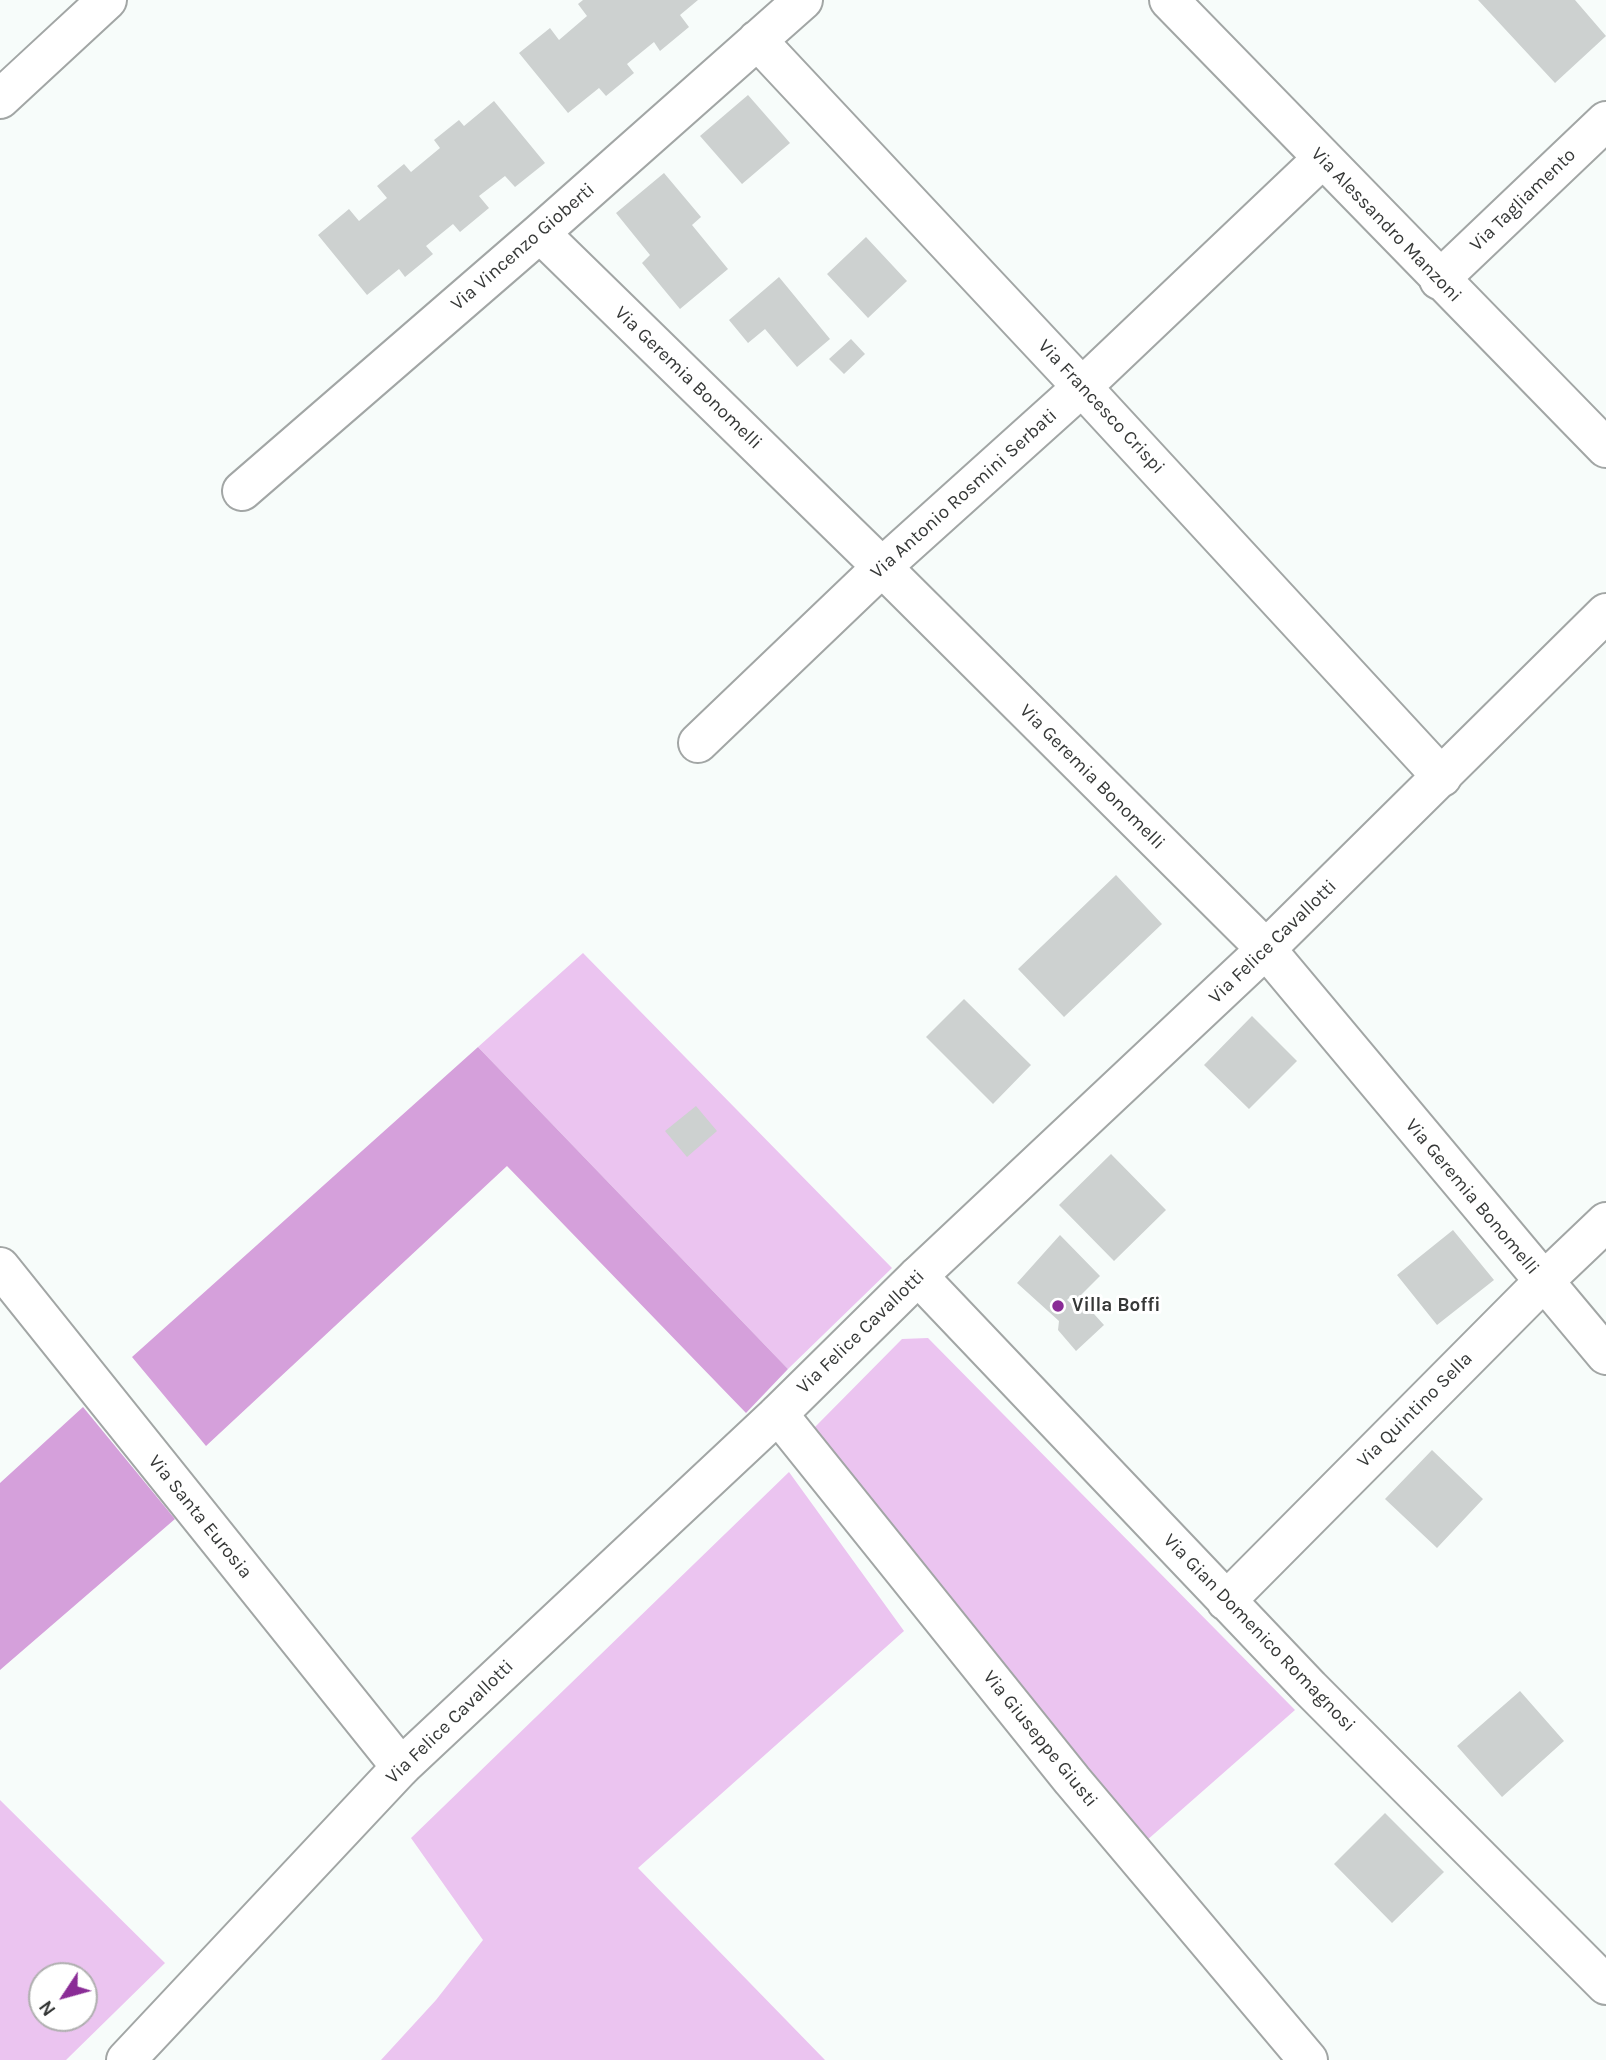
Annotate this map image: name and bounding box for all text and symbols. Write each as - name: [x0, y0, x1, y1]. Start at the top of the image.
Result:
- street label: Via Alessandro Manzoni: [1306, 143, 1466, 307]
- street label: Via Tagliamento: [1465, 144, 1581, 256]
- street label: Via Vincenzo Gioberti: [446, 178, 600, 316]
- street label: Via Geremia Bonomelli: [610, 302, 766, 454]
- street label: Via Francesco Crispi: [1033, 335, 1169, 479]
- street label: Via Antonio Rosmini Serbati: [866, 404, 1062, 584]
- street label: Via Geremia Bonomelli: [1015, 700, 1169, 854]
- street label: Via Felice Cavallotti: [1204, 875, 1342, 1009]
- street label: Via Geremia Bonomelli: [1400, 1115, 1544, 1279]
- street label: Via Felice Cavallotti: [792, 1265, 930, 1399]
- place label: Villa Boffi: [1072, 1295, 1160, 1317]
- marker: Villa Boffi: [1050, 1298, 1066, 1314]
- street label: Via Quintino Sella: [1353, 1348, 1477, 1472]
- street label: Via Santa Eurosia: [143, 1451, 257, 1583]
- street label: Via Gian Domenico Romagnosi: [1158, 1529, 1360, 1737]
- street label: Via Felice Cavallotti: [381, 1655, 519, 1789]
- street label: Via Giuseppe Giusti: [978, 1666, 1102, 1812]
- north arrow: [28, 1962, 98, 2032]
- text: N: [35, 1996, 61, 2020]

